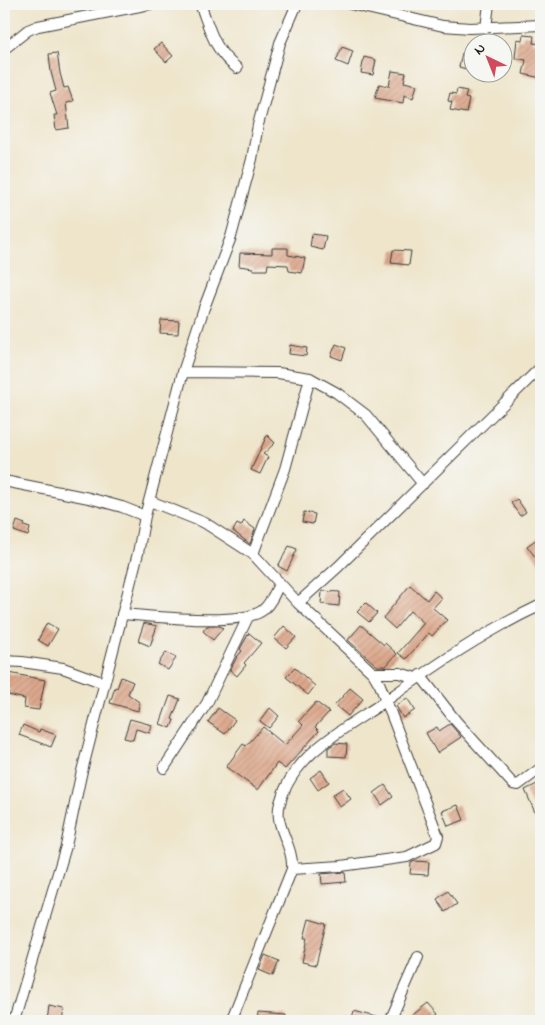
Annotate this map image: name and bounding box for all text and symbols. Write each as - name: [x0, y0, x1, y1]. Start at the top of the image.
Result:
- north arrow: [462, 32, 512, 82]
- text: N: [470, 39, 491, 60]

